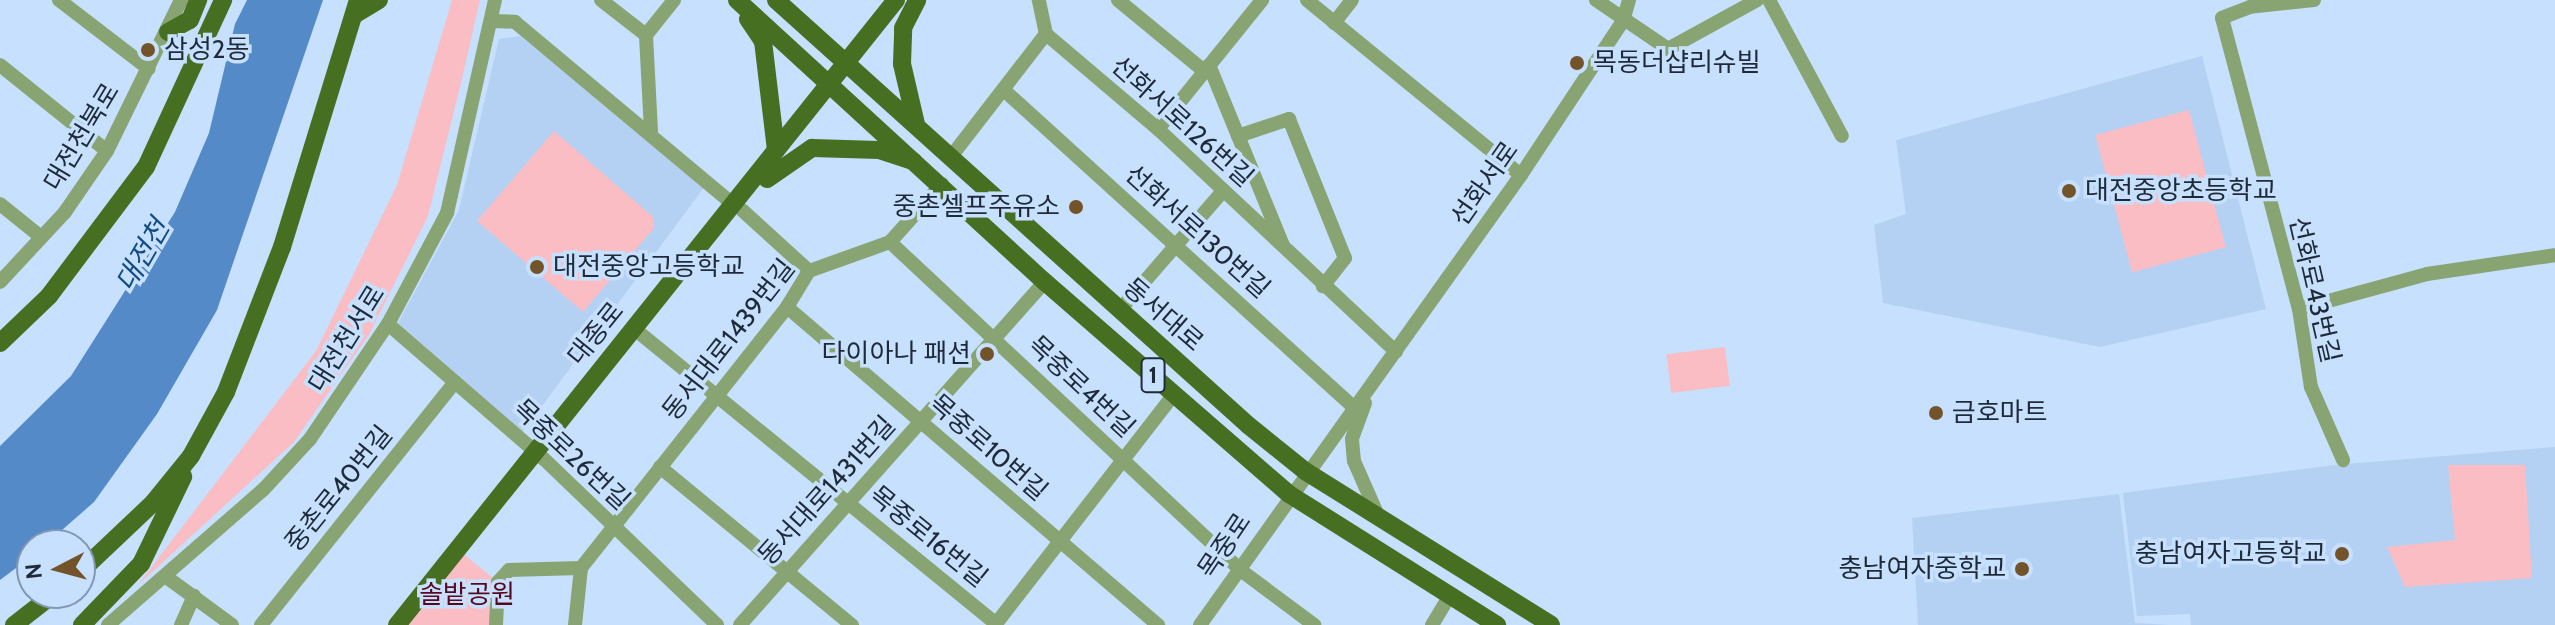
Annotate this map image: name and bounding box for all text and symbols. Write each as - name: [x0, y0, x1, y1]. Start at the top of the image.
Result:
- place label: 삼성2동: [164, 34, 249, 66]
- marker: 삼성2동: [139, 41, 157, 59]
- place label: 목동더샵리슈빌: [1593, 47, 1760, 79]
- street label: 선화서로126번길: [1105, 50, 1259, 194]
- marker: 목동더샵리슈빌: [1568, 54, 1586, 72]
- street label: 대전천북로: [38, 78, 126, 196]
- street label: 선화서로: [1445, 136, 1525, 232]
- street label: 선화서로130번길: [1118, 159, 1276, 305]
- place label: 대전중앙초등학교: [2085, 175, 2276, 207]
- marker: 대전중앙초등학교: [2060, 182, 2078, 200]
- place label: 중촌셀프주유소: [893, 191, 1060, 223]
- marker: 중촌셀프주유소: [1067, 198, 1085, 216]
- water label: 대전천: [108, 213, 176, 297]
- street label: 선화로43번길: [2282, 214, 2346, 366]
- place label: 대전중앙고등학교: [553, 251, 744, 283]
- street label: 동서대로1439번길: [656, 253, 802, 427]
- marker: 대전중앙고등학교: [528, 258, 546, 276]
- street label: 동서대로: [1117, 272, 1209, 358]
- street label: 대전천서로: [302, 280, 392, 398]
- street label: 대종로: [561, 296, 631, 372]
- street label: 목중로4번길: [1021, 330, 1141, 444]
- place label: 다이아나 패션: [822, 338, 971, 370]
- marker: 다이아나 패션: [978, 345, 996, 363]
- road number: 1: [1139, 355, 1167, 395]
- street label: 목중로10번길: [923, 388, 1053, 508]
- street label: 목중로26번길: [506, 393, 636, 517]
- place label: 금호마트: [1952, 397, 2048, 429]
- marker: 금호마트: [1927, 404, 1945, 422]
- street label: 동서대로1431번길: [752, 410, 902, 572]
- street label: 중촌로40번길: [279, 420, 399, 558]
- street label: 목중로16번길: [863, 480, 993, 594]
- street label: 목중로: [1192, 508, 1258, 584]
- north arrow: [16, 529, 96, 609]
- place label: 충남여자고등학교: [2135, 538, 2326, 570]
- marker: 충남여자고등학교: [2333, 545, 2351, 563]
- place label: 충남여자중학교: [1839, 553, 2006, 585]
- marker: 충남여자중학교: [2013, 560, 2031, 578]
- text: N: [19, 562, 48, 581]
- park label: 솔밭공원: [419, 579, 515, 611]

